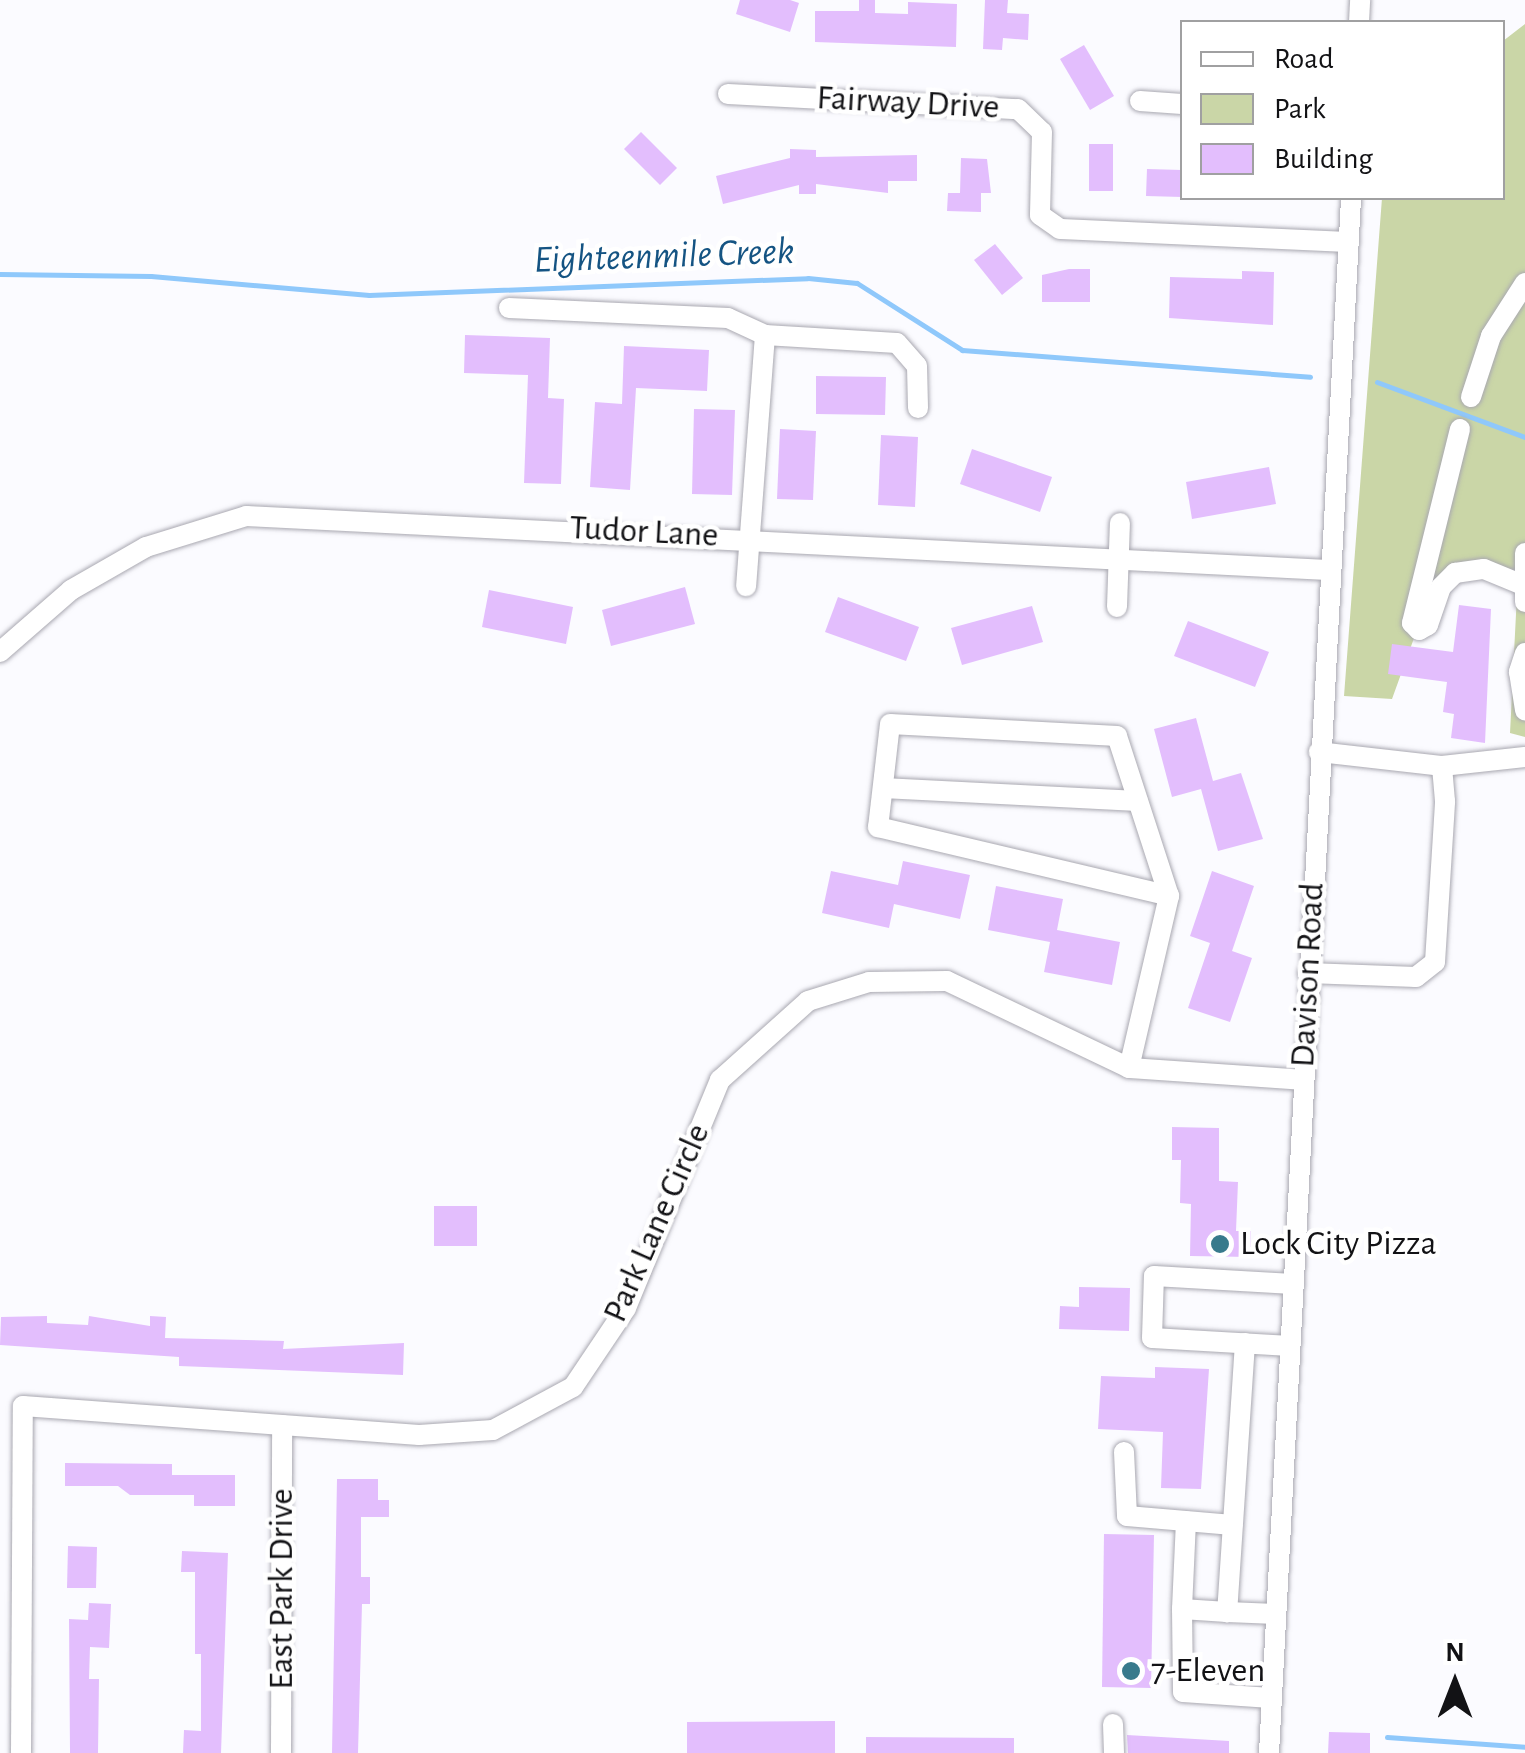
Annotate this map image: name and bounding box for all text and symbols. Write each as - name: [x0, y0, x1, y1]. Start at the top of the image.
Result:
- legend: [1180, 20, 1505, 200]
- text: Road: [1274, 44, 1334, 74]
- street label: Fairway Drive: [816, 77, 1000, 129]
- text: Park: [1274, 94, 1326, 124]
- text: Building: [1274, 144, 1373, 174]
- water label: Eighteenmile Creek: [533, 230, 795, 284]
- street label: Tudor Lane: [569, 507, 719, 557]
- street label: Davison Road: [1282, 882, 1334, 1068]
- street label: Park Lane Circle: [595, 1117, 719, 1329]
- place label: Lock City Pizza: [1240, 1223, 1437, 1265]
- marker: Lock City Pizza: [1209, 1233, 1231, 1255]
- street label: East Park Drive: [261, 1488, 303, 1690]
- north arrow: [1405, 1633, 1505, 1733]
- text: N: [1445, 1639, 1465, 1667]
- place label: 7-Eleven: [1151, 1650, 1265, 1692]
- marker: 7-Eleven: [1120, 1660, 1142, 1682]

